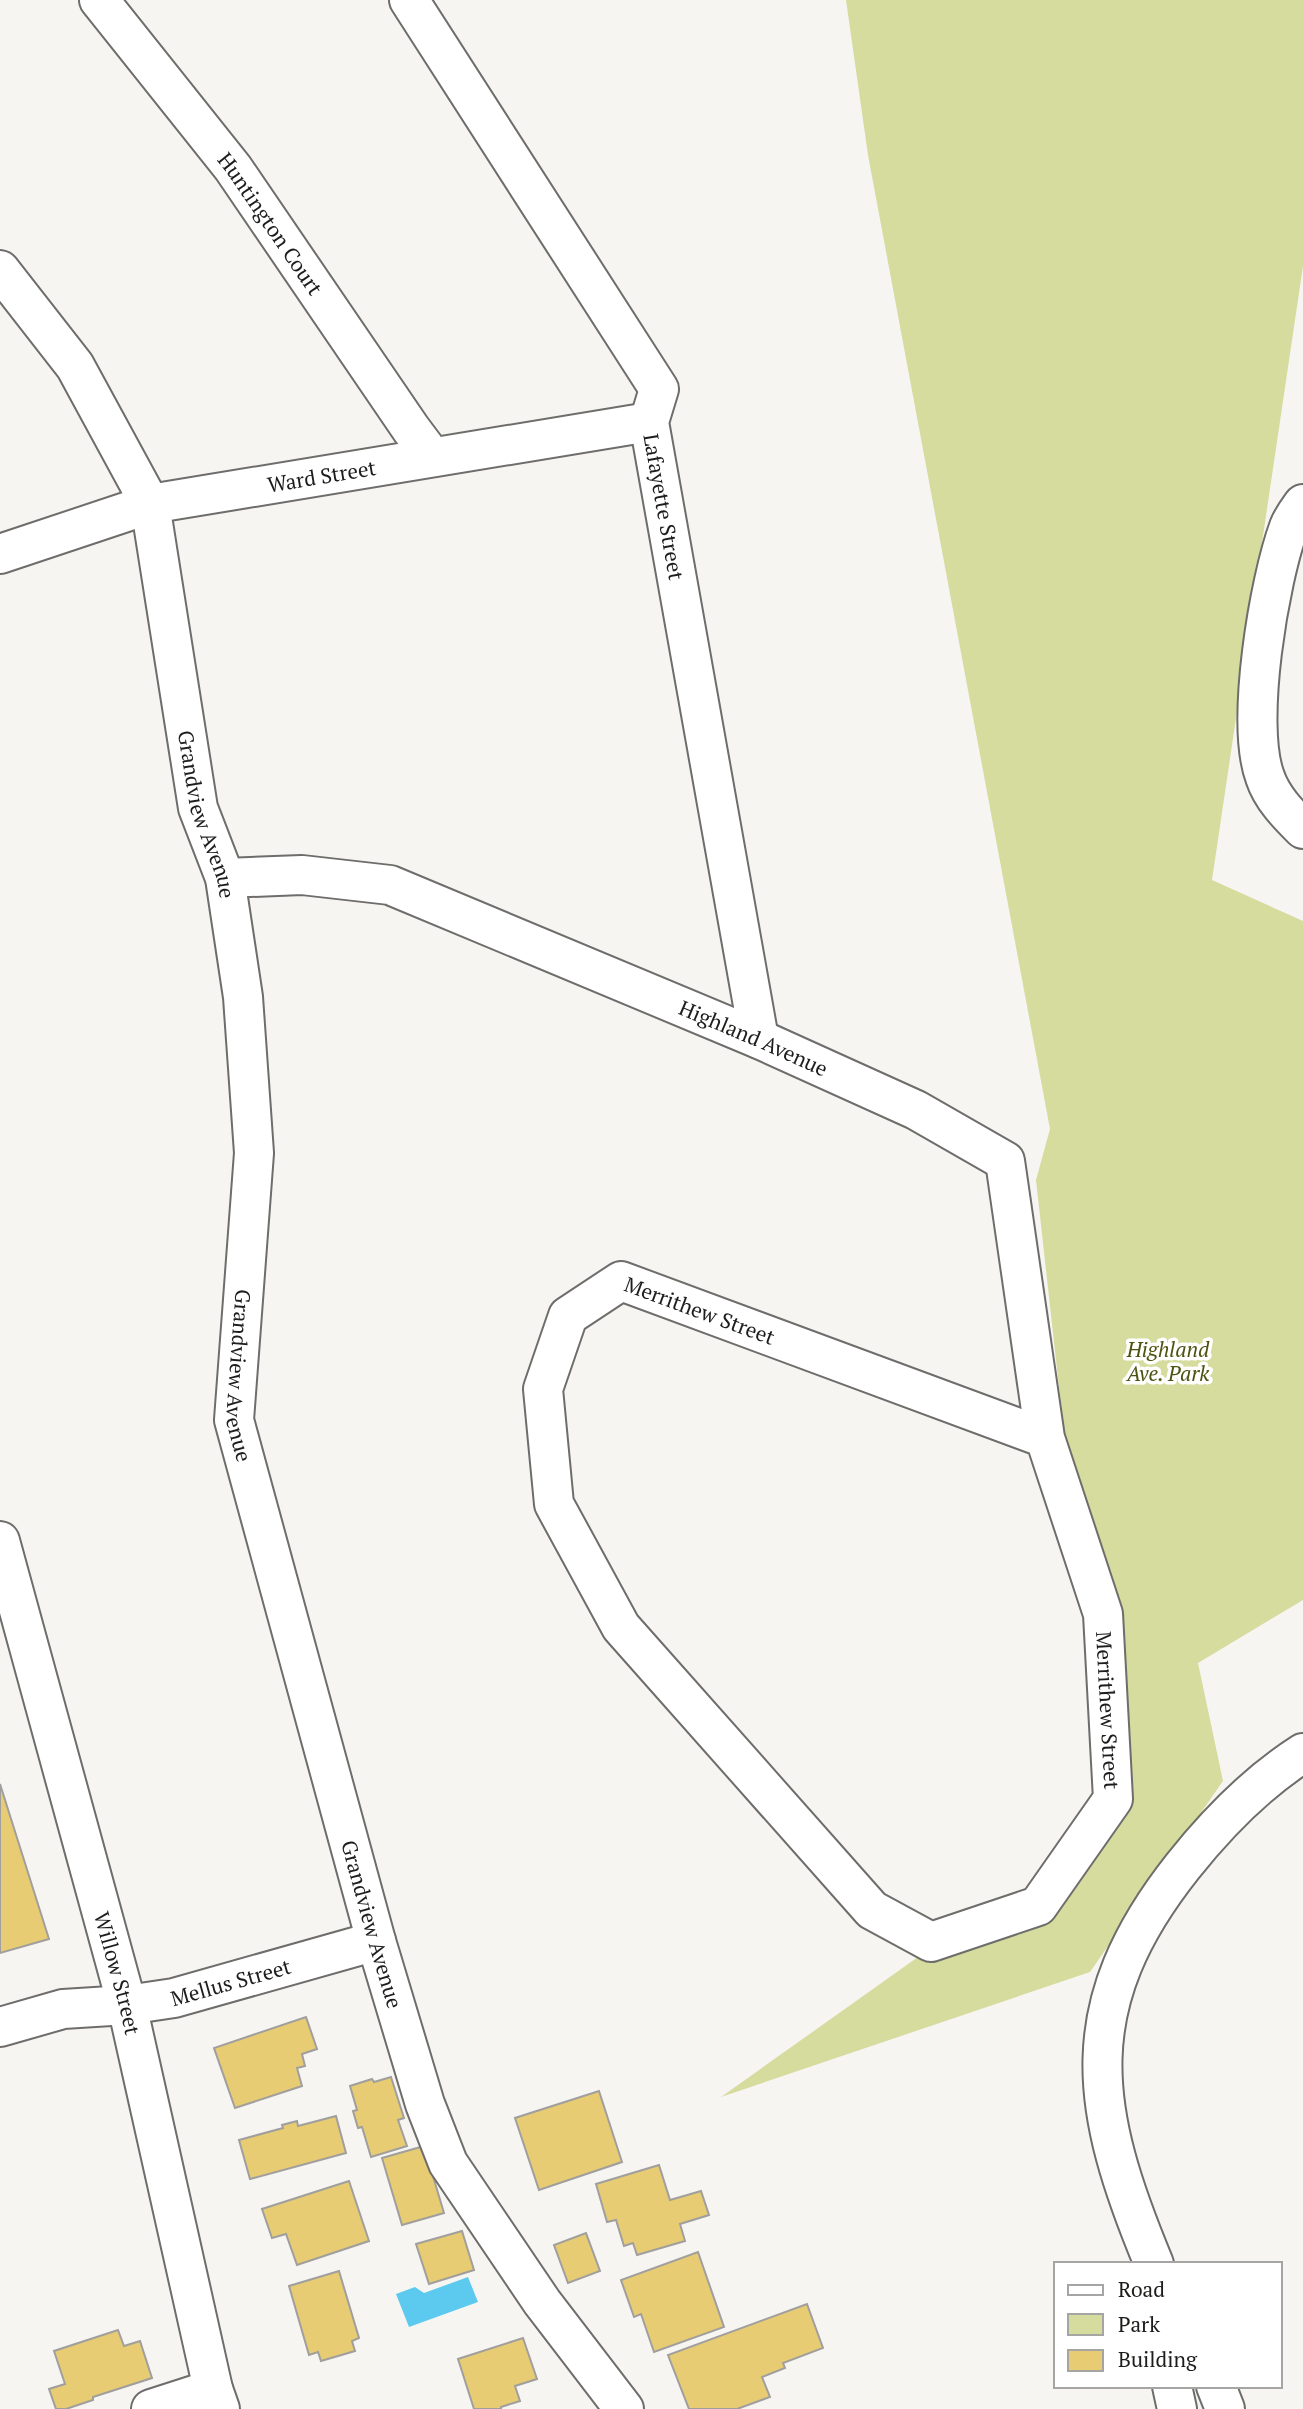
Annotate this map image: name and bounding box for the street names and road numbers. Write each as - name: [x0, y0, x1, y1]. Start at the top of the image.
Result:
- street label: Huntington Court: [212, 146, 330, 301]
- street label: Lafayette Street: [637, 431, 691, 582]
- street label: Ward Street: [265, 453, 378, 499]
- street label: Grandview Avenue: [172, 728, 242, 900]
- street label: Highland Avenue: [675, 993, 833, 1082]
- street label: Merrithew Street: [621, 1270, 779, 1351]
- street label: Grandview Avenue: [220, 1288, 259, 1465]
- street label: Merrithew Street: [1090, 1630, 1126, 1790]
- street label: Grandview Avenue: [335, 1837, 409, 2012]
- street label: Willow Street: [88, 1908, 147, 2038]
- street label: Mellus Street: [167, 1952, 294, 2012]

